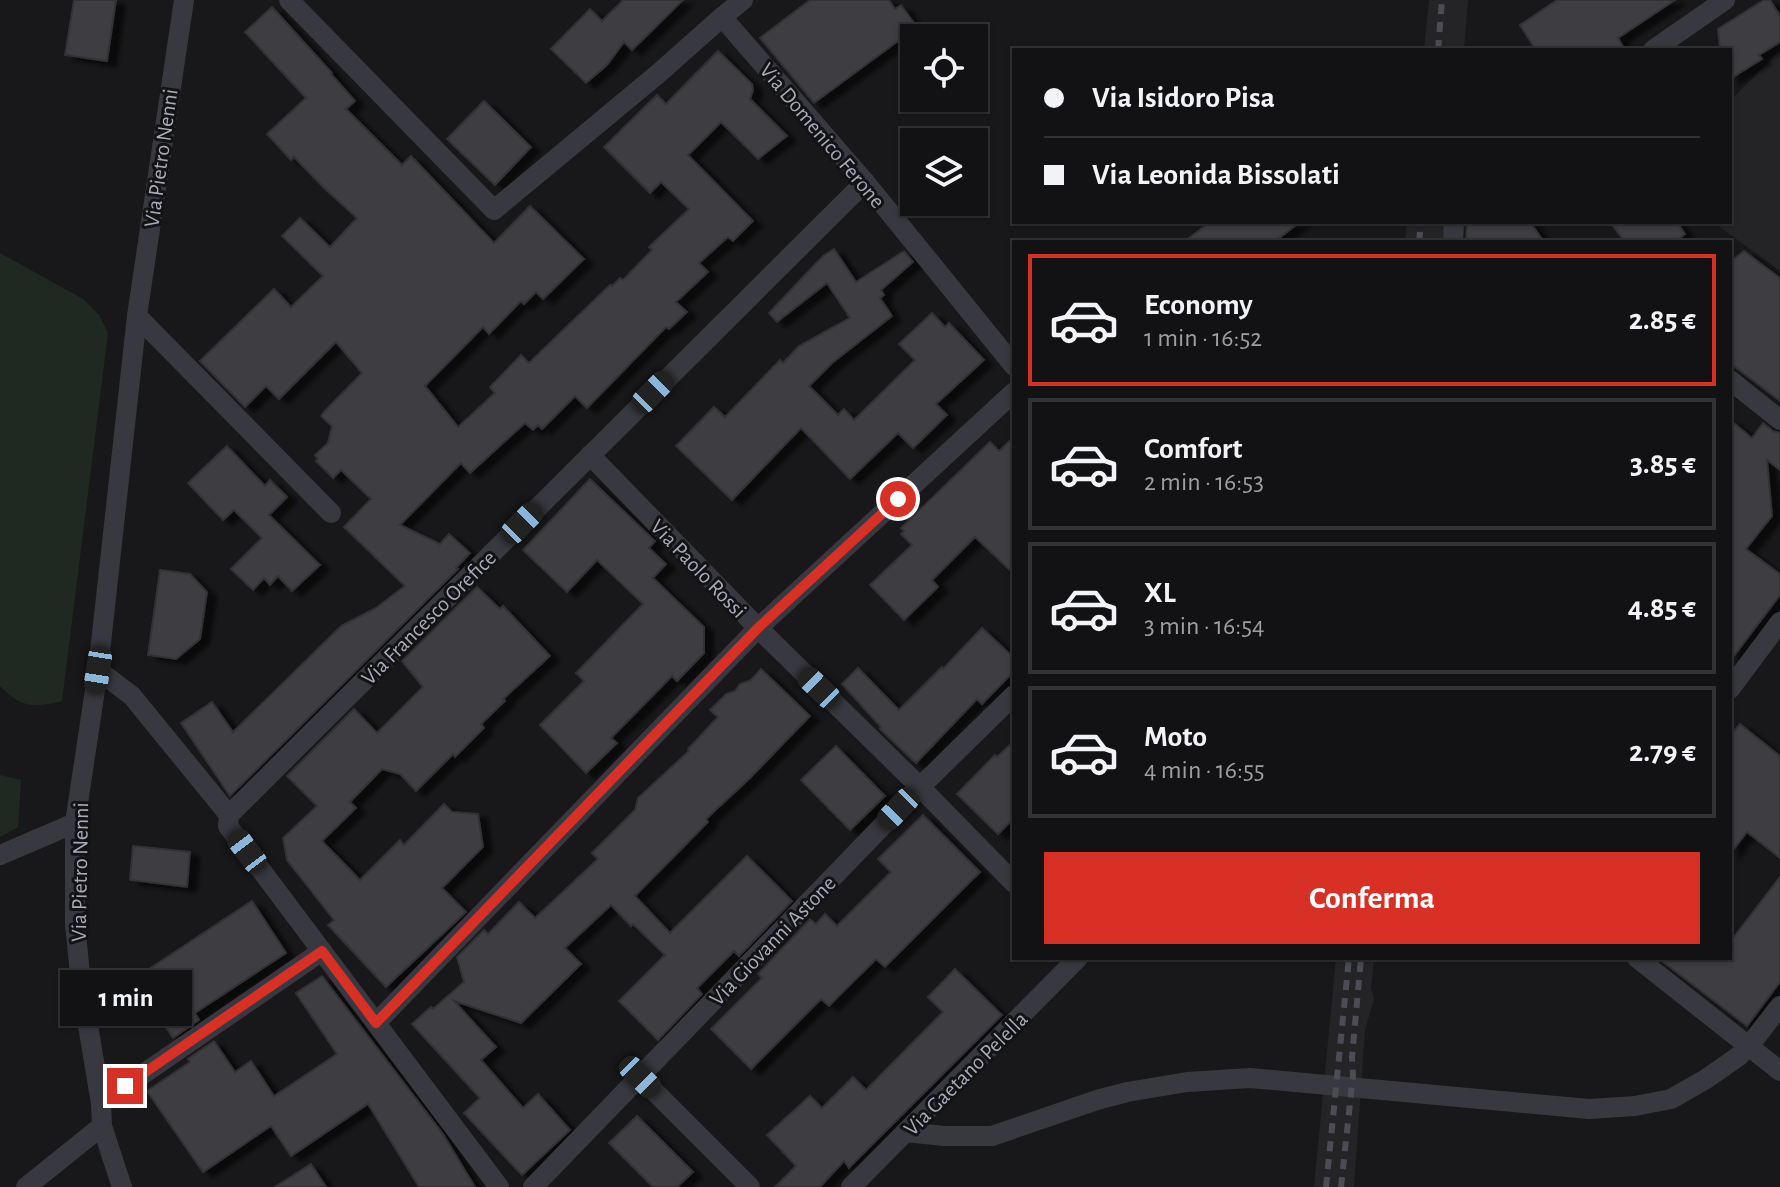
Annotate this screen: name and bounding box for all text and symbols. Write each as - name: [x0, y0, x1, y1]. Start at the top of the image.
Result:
- map controls: [900, 24, 988, 216]
- button: locate: [900, 24, 988, 112]
- street label: Via Domenico Ferone: [755, 59, 889, 212]
- text: Via Isidoro Pisa: [1092, 83, 1275, 113]
- street label: Via Pietro Nenni: [140, 88, 182, 229]
- button: layers: [900, 128, 988, 216]
- text: Via Leonida Bissolati: [1092, 160, 1340, 190]
- icon: car: [1048, 284, 1120, 356]
- text: Economy: [1144, 290, 1253, 320]
- text: 2.85 €: [1629, 305, 1696, 335]
- text: 1 min · 16:52: [1144, 325, 1262, 351]
- car: [628, 367, 678, 417]
- icon: car: [1048, 428, 1120, 500]
- text: Comfort: [1144, 434, 1243, 464]
- text: 3.85 €: [1630, 449, 1696, 479]
- text: 2 min · 16:53: [1144, 469, 1264, 495]
- route start: [880, 481, 916, 517]
- car: [497, 498, 547, 548]
- street label: Via Paolo Rossi: [646, 515, 750, 622]
- street label: Via Francesco Orefice: [357, 546, 500, 689]
- icon: car: [1048, 572, 1120, 644]
- text: XL: [1144, 578, 1176, 608]
- text: 4.85 €: [1628, 593, 1696, 623]
- text: 3 min · 16:54: [1144, 613, 1265, 639]
- car: [82, 644, 114, 696]
- car: [793, 663, 845, 713]
- icon: car: [1048, 716, 1120, 788]
- text: Moto: [1144, 722, 1207, 752]
- text: 2.79 €: [1629, 737, 1696, 767]
- text: 4 min · 16:55: [1144, 757, 1265, 783]
- car: [873, 783, 923, 835]
- street label: Via Pietro Nenni: [68, 802, 92, 942]
- car: [223, 825, 271, 877]
- button: Conferma: [1044, 852, 1700, 944]
- street label: Via Giovanni Astone: [706, 872, 840, 1010]
- callout: 1 min: [59, 970, 191, 1026]
- text: 1 min: [99, 985, 153, 1011]
- street label: Via Gaetano Pelella: [900, 1008, 1032, 1140]
- car: [615, 1052, 665, 1102]
- route end: [107, 1068, 143, 1104]

